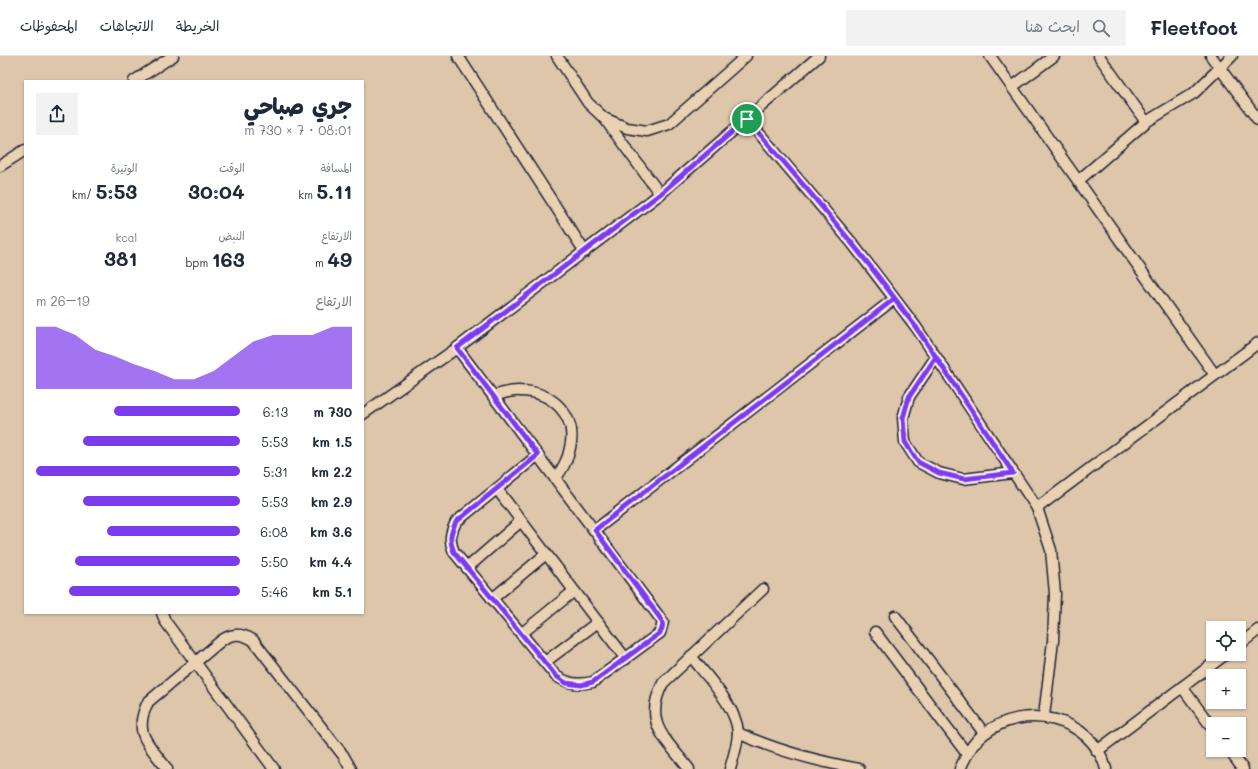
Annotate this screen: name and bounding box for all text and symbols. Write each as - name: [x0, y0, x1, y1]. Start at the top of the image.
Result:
- search box: [846, 10, 1126, 46]
- text: Fleetfoot: [1150, 15, 1238, 40]
- text: المحفوظات: [20, 16, 78, 35]
- text: الاتجاهات: [100, 16, 154, 35]
- text: الخريطة: [176, 16, 219, 35]
- text: ابحث هنا: [1025, 16, 1080, 36]
- icon: search: [1090, 17, 1112, 39]
- text: جري صباحي: [244, 91, 352, 120]
- button: share: [36, 93, 78, 135]
- pin: [730, 102, 764, 136]
- icon: arrive: [736, 108, 758, 130]
- text: 08:01 · 7 × 730 m: [244, 121, 352, 138]
- text: الوتيرة: [111, 160, 137, 175]
- text: الوقت: [219, 160, 245, 175]
- text: المسافة: [321, 160, 352, 175]
- text: 5:53: [96, 178, 137, 204]
- text: 30:04: [188, 178, 245, 204]
- text: 5.11: [316, 178, 352, 204]
- text: /km: [72, 187, 96, 202]
- text: km: [298, 187, 316, 202]
- text: النبض: [218, 228, 245, 243]
- text: الارتفاع: [321, 228, 352, 243]
- text: kcal: [115, 230, 137, 245]
- text: 381: [104, 245, 137, 271]
- text: 163: [212, 246, 245, 272]
- text: 49: [327, 246, 352, 272]
- text: bpm: [186, 255, 212, 270]
- text: m: [315, 255, 327, 270]
- text: 19–26 m: [36, 292, 90, 309]
- text: الارتفاع: [316, 292, 352, 309]
- text: 6:13: [263, 403, 288, 420]
- text: 730 m: [314, 403, 352, 420]
- text: 5:53: [261, 433, 288, 450]
- text: 1.5 km: [313, 433, 352, 450]
- text: 5:31: [263, 463, 288, 480]
- text: 2.2 km: [311, 463, 352, 480]
- text: 5:53: [261, 493, 288, 510]
- text: 2.9 km: [311, 493, 352, 510]
- text: 6:08: [260, 523, 288, 540]
- text: 3.6 km: [310, 523, 352, 540]
- text: 5:50: [261, 553, 288, 570]
- text: 4.4 km: [309, 553, 352, 570]
- text: 5:46: [261, 583, 288, 600]
- text: 5.1 km: [313, 583, 352, 600]
- map controls: [1206, 621, 1246, 757]
- button: locate: [1206, 621, 1246, 661]
- button: +: [1206, 669, 1246, 709]
- button: −: [1206, 717, 1246, 757]

